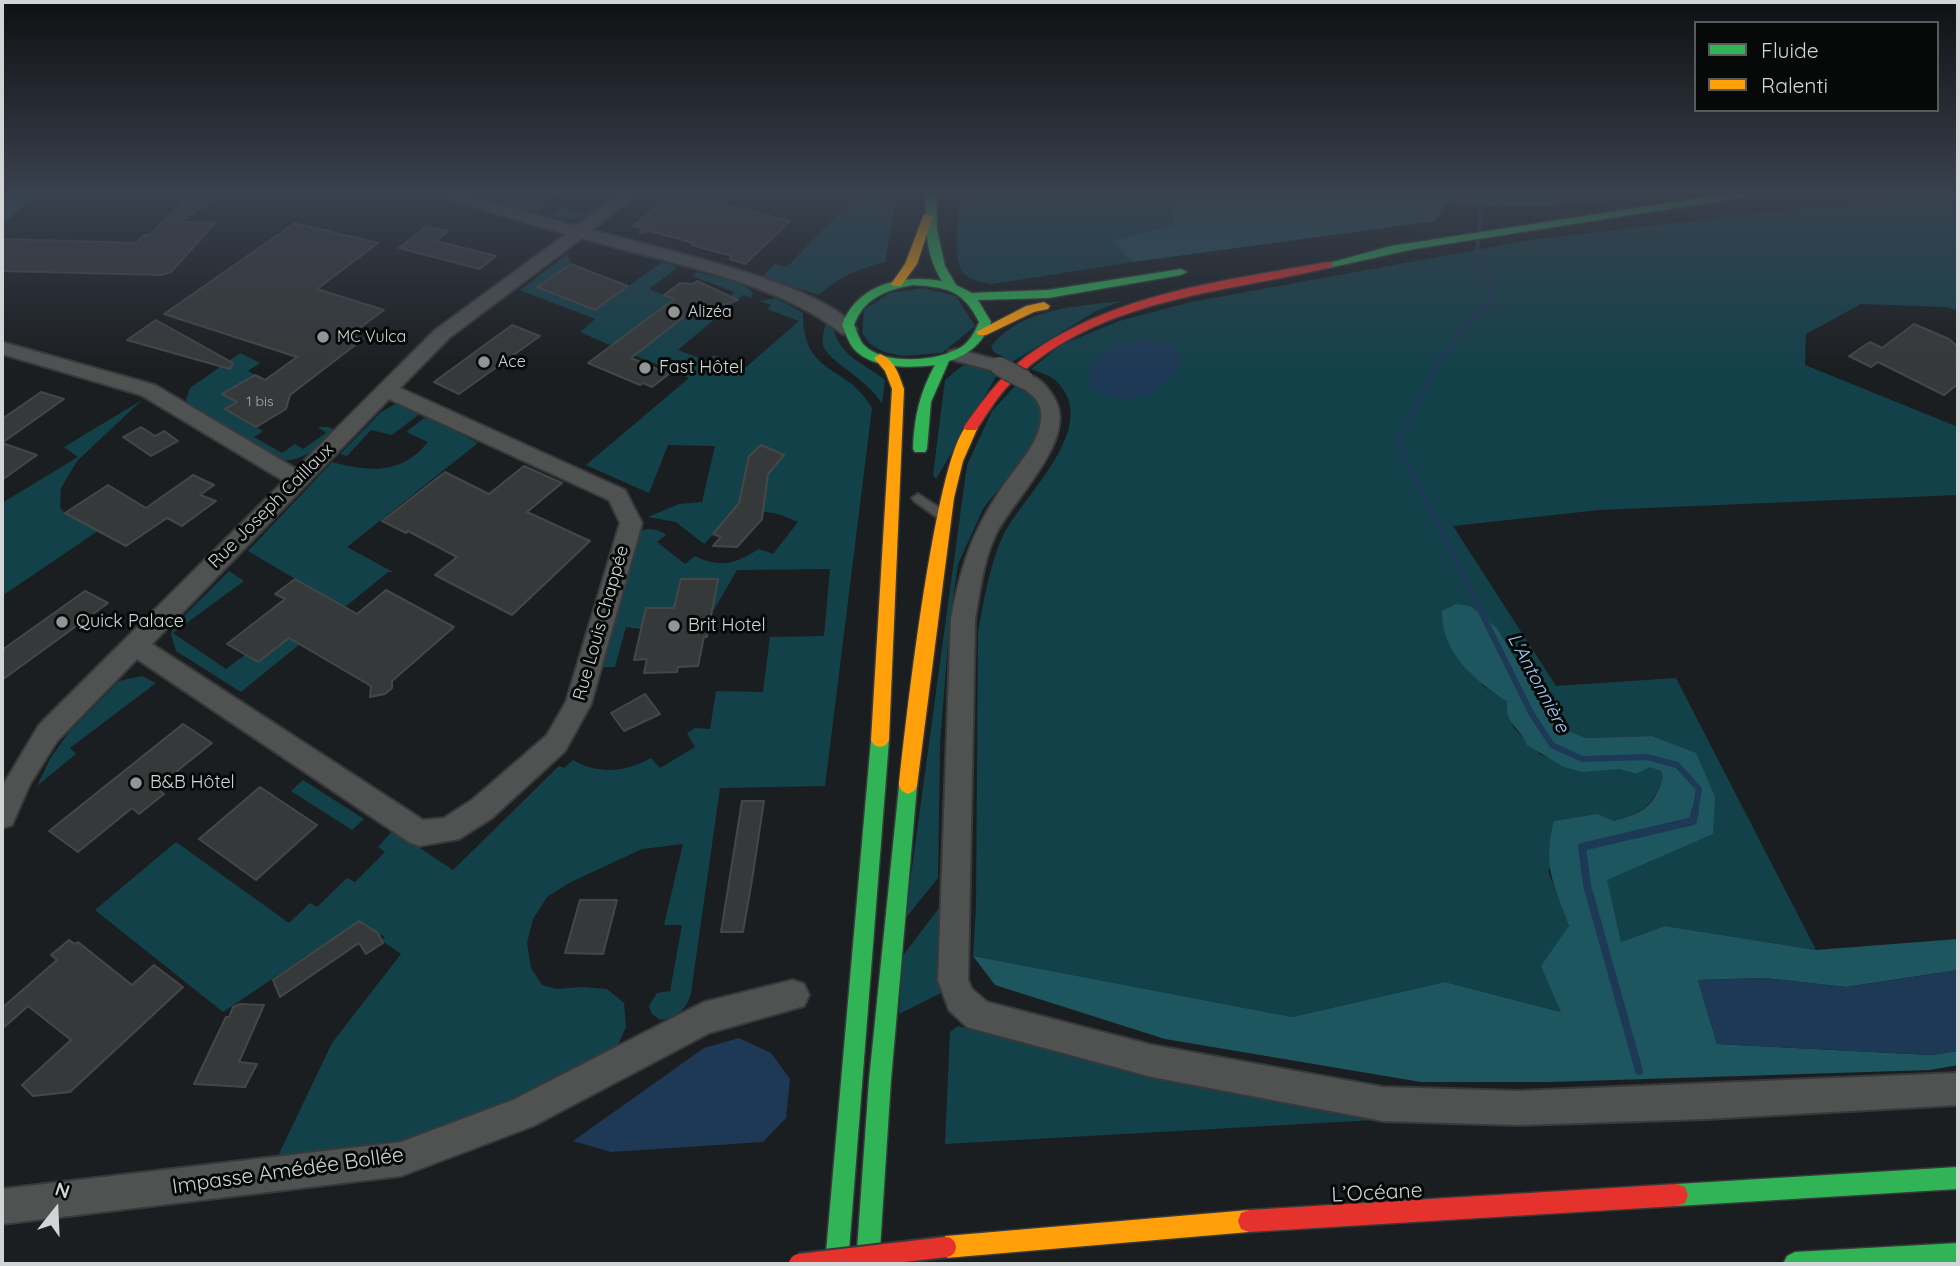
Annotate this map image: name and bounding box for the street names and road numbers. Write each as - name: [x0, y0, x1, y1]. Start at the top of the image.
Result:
- street label: Rue Joseph Caillaux: [204, 439, 338, 573]
- street label: Rue Louis Chappée: [569, 543, 633, 703]
- street label: Impasse Amédée Bollée: [171, 1142, 405, 1200]
- street label: L’Océane: [1331, 1178, 1423, 1208]

